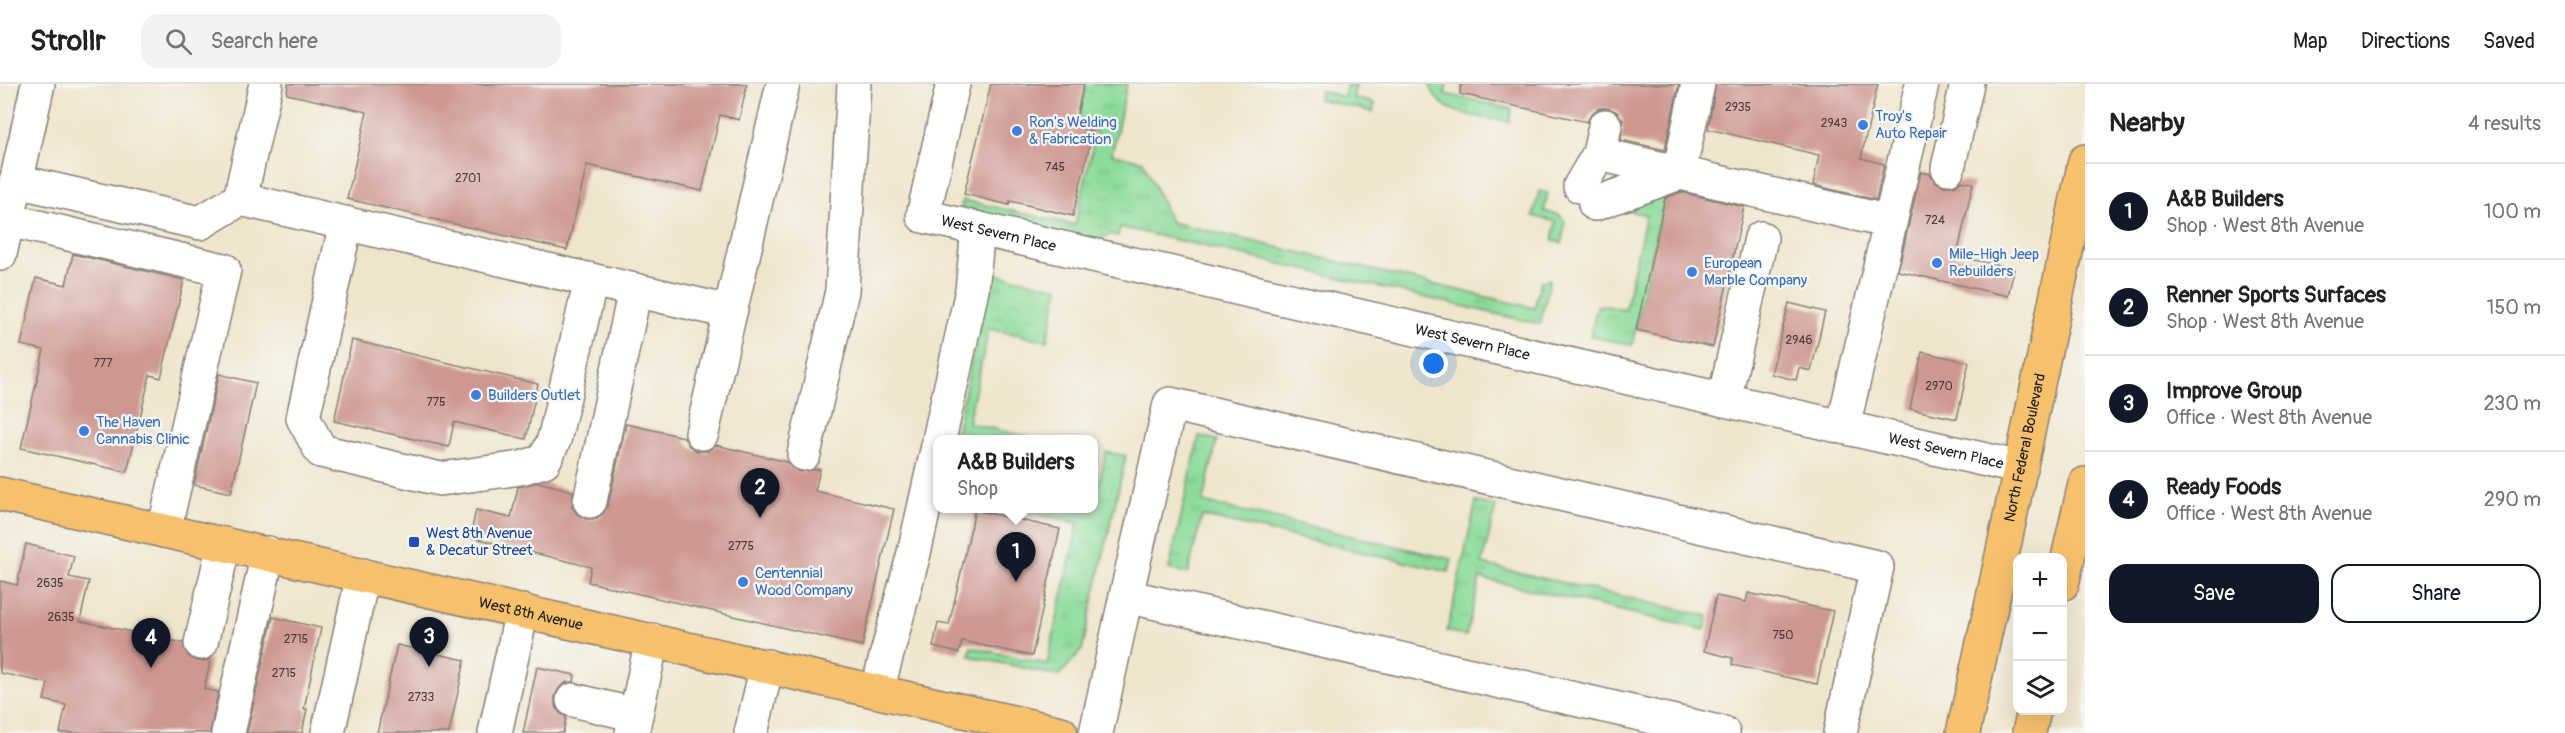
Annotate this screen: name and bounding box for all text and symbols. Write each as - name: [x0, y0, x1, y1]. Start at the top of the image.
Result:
- search box: [141, 14, 561, 68]
- text: Strollr: [30, 24, 105, 59]
- icon: search: [162, 25, 195, 58]
- text: Search here: [210, 27, 318, 55]
- text: Map: [2293, 28, 2328, 55]
- text: Directions: [2361, 28, 2450, 55]
- text: Saved: [2483, 28, 2535, 55]
- house number: 2935: [1725, 100, 1751, 115]
- place label: Troy's Auto Repair: [1875, 107, 1948, 143]
- text: Nearby: [2109, 107, 2185, 139]
- text: 4 results: [2468, 111, 2541, 136]
- place label: Ron's Welding & Fabrication: [1029, 113, 1117, 149]
- house number: 2943: [1821, 116, 1848, 131]
- marker: Troy's Auto Repair: [1856, 118, 1870, 132]
- marker: Ron's Welding & Fabrication: [1010, 124, 1024, 138]
- house number: 745: [1045, 160, 1065, 175]
- house number: 2701: [455, 171, 481, 186]
- text: A&B Builders: [2166, 185, 2283, 213]
- text: 1: [2125, 199, 2132, 224]
- text: 100 m: [2484, 199, 2541, 224]
- street label: West Severn Place: [939, 211, 1059, 256]
- house number: 724: [1925, 213, 1945, 228]
- text: Shop · West 8th Avenue: [2166, 213, 2364, 238]
- place label: Mile-High Jeep Rebuilders: [1949, 245, 2039, 281]
- place label: European Marble Company: [1704, 254, 1808, 290]
- marker: Mile-High Jeep Rebuilders: [1930, 256, 1944, 270]
- marker: European Marble Company: [1685, 265, 1699, 279]
- text: Renner Sports Surfaces: [2166, 281, 2386, 309]
- text: 2: [2123, 295, 2134, 320]
- text: 150 m: [2487, 295, 2541, 320]
- text: Shop · West 8th Avenue: [2166, 309, 2364, 334]
- street label: West Severn Place: [1413, 320, 1532, 365]
- house number: 2946: [1786, 333, 1812, 348]
- your location: [1419, 349, 1448, 378]
- house number: 777: [93, 356, 113, 371]
- street label: North Federal Boulevard: [2000, 372, 2050, 524]
- text: Improve Group: [2166, 377, 2302, 405]
- house number: 2970: [1925, 379, 1953, 394]
- place label: Builders Outlet: [488, 386, 582, 405]
- marker: Builders Outlet: [469, 388, 483, 402]
- text: 3: [2123, 391, 2134, 416]
- text: 230 m: [2484, 391, 2541, 416]
- house number: 775: [426, 395, 446, 410]
- text: Office · West 8th Avenue: [2166, 405, 2372, 430]
- place label: The Haven Cannabis Clinic: [96, 413, 190, 449]
- marker: The Haven Cannabis Clinic: [77, 424, 91, 438]
- street label: West Severn Place: [1886, 429, 2006, 474]
- popup: [933, 435, 1098, 513]
- text: A&B Builders: [957, 448, 1074, 476]
- pin: 2: [740, 468, 780, 518]
- text: Ready Foods: [2166, 473, 2281, 501]
- text: Shop: [957, 476, 998, 501]
- text: 4: [2123, 487, 2134, 512]
- text: 290 m: [2484, 487, 2541, 512]
- text: Office · West 8th Avenue: [2166, 501, 2372, 526]
- place label: West 8th Avenue & Decatur Street: [426, 524, 533, 560]
- pin: 1: [996, 532, 1036, 582]
- marker: West 8th Avenue & Decatur Street: [407, 535, 421, 549]
- house number: 2775: [728, 539, 754, 554]
- map controls: [2013, 553, 2067, 715]
- button: +: [2013, 553, 2067, 607]
- place label: Centennial Wood Company: [755, 564, 854, 600]
- button: Save: [2109, 564, 2319, 623]
- button: Share: [2331, 564, 2541, 623]
- marker: Centennial Wood Company: [736, 575, 750, 589]
- house number: 2635: [37, 576, 63, 591]
- street label: West 8th Avenue: [477, 593, 585, 635]
- button: −: [2013, 607, 2067, 661]
- house number: 2635: [48, 610, 74, 625]
- pin: 4: [132, 618, 170, 668]
- pin: 3: [410, 618, 448, 667]
- house number: 750: [1772, 628, 1794, 643]
- house number: 2715: [284, 632, 308, 647]
- button: layers: [2013, 661, 2067, 715]
- house number: 2715: [272, 666, 296, 681]
- house number: 2733: [408, 690, 435, 705]

